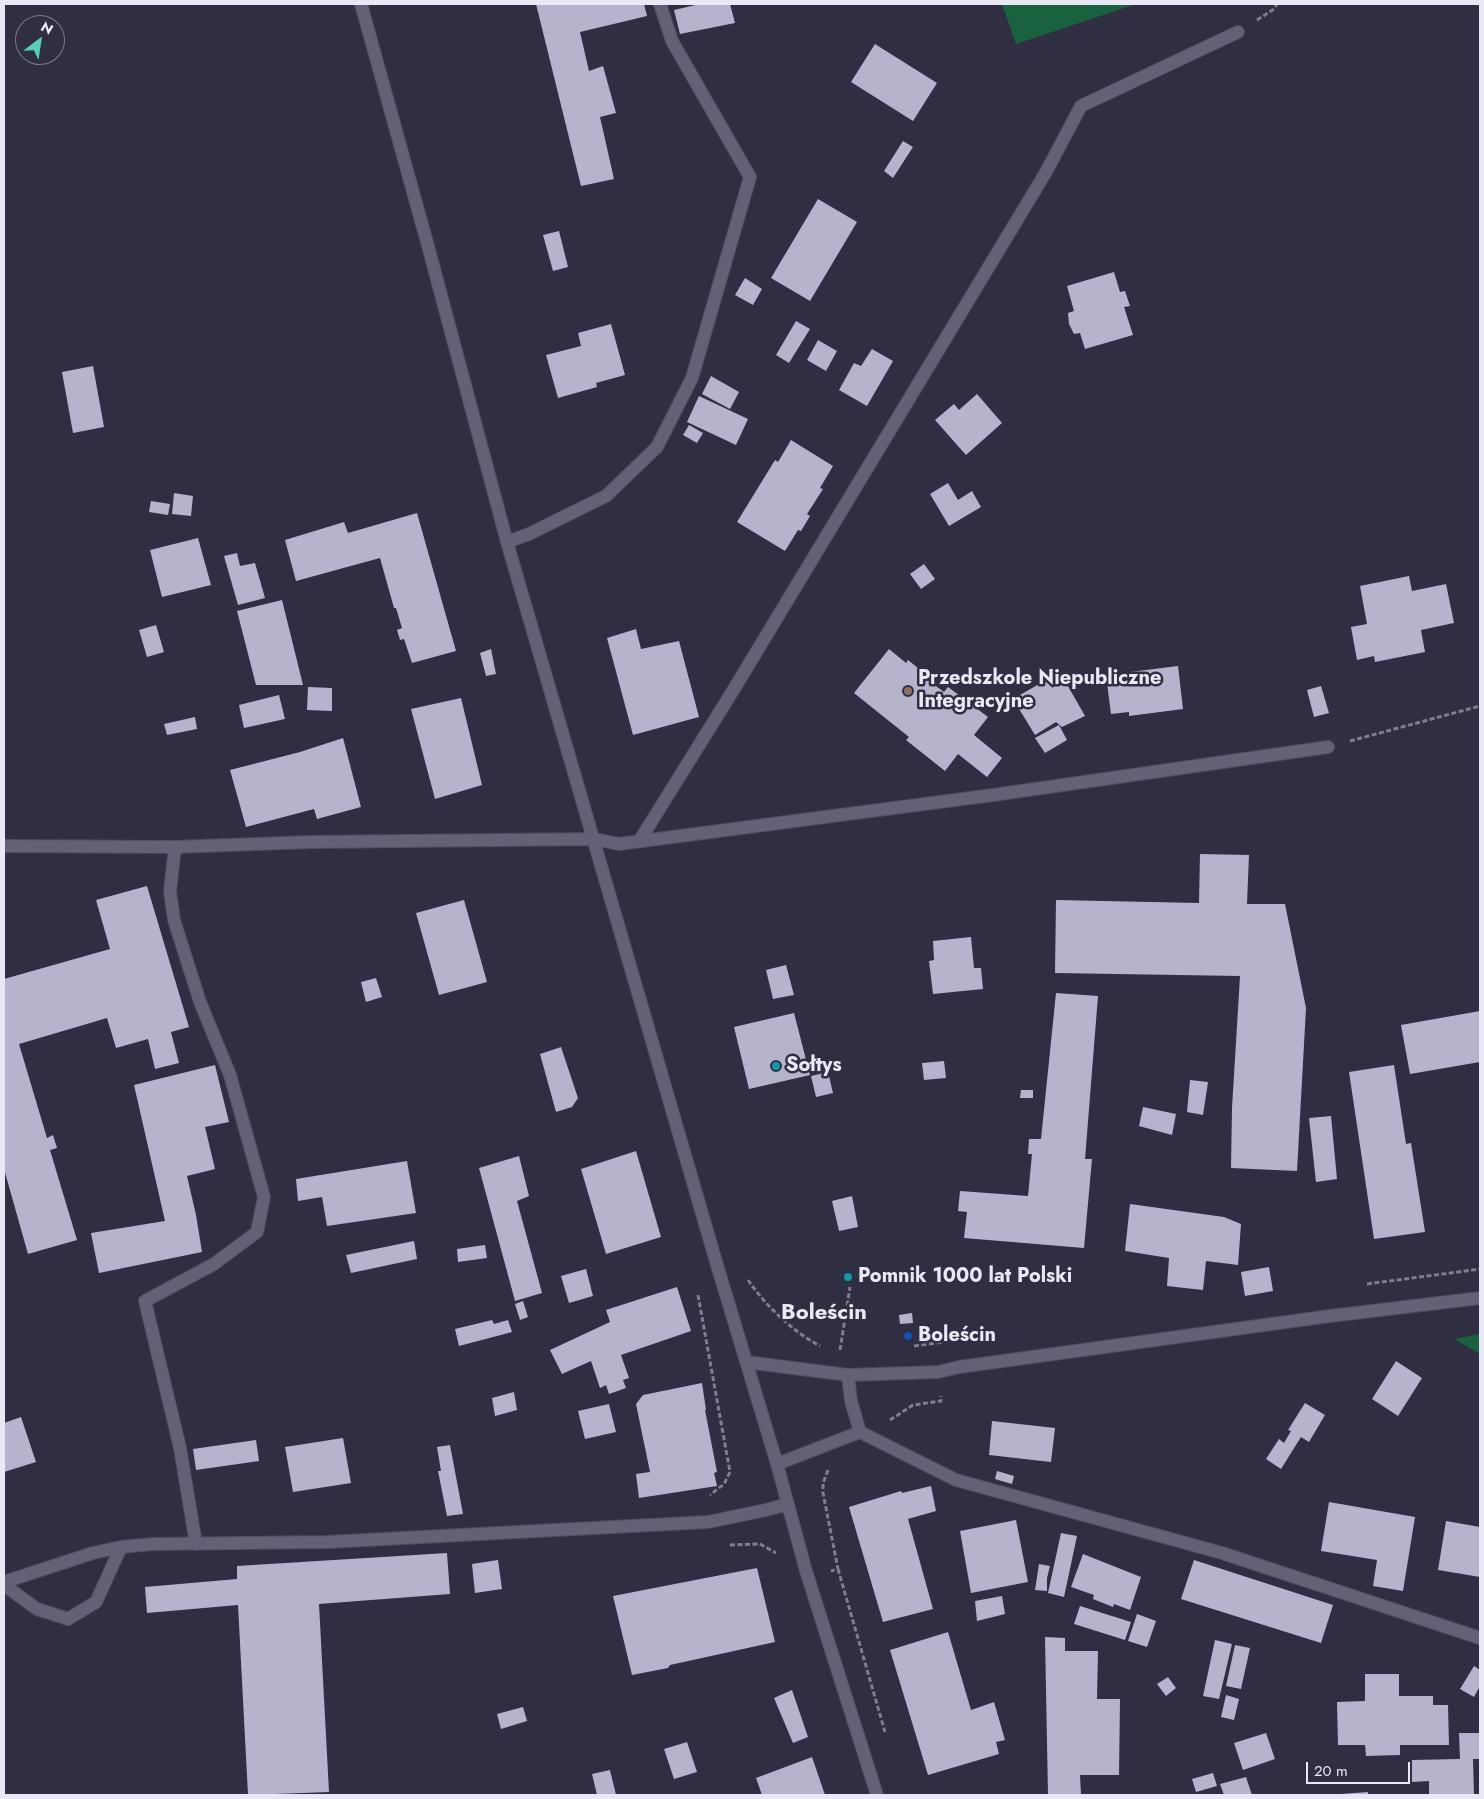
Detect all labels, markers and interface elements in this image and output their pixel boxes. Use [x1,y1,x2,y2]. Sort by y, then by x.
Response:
north arrow [15,15,65,65]
text: N [37,17,57,39]
place label: Przedszkole Niepubliczne Integracyjne [918,667,1162,714]
marker: Przedszkole Niepubliczne Integracyjne [902,685,914,697]
place label: Sołtys [786,1054,842,1078]
marker: Sołtys [770,1060,782,1072]
place label: Pomnik 1000 lat Polski [858,1265,1072,1289]
marker: Pomnik 1000 lat Polski [842,1271,854,1283]
district label: Boleścin [781,1301,867,1327]
place label: Boleścin [918,1324,996,1348]
marker: Boleścin [902,1330,914,1342]
scale bar [1309,1752,1413,1784]
text: 20 m [1314,1760,1348,1782]

